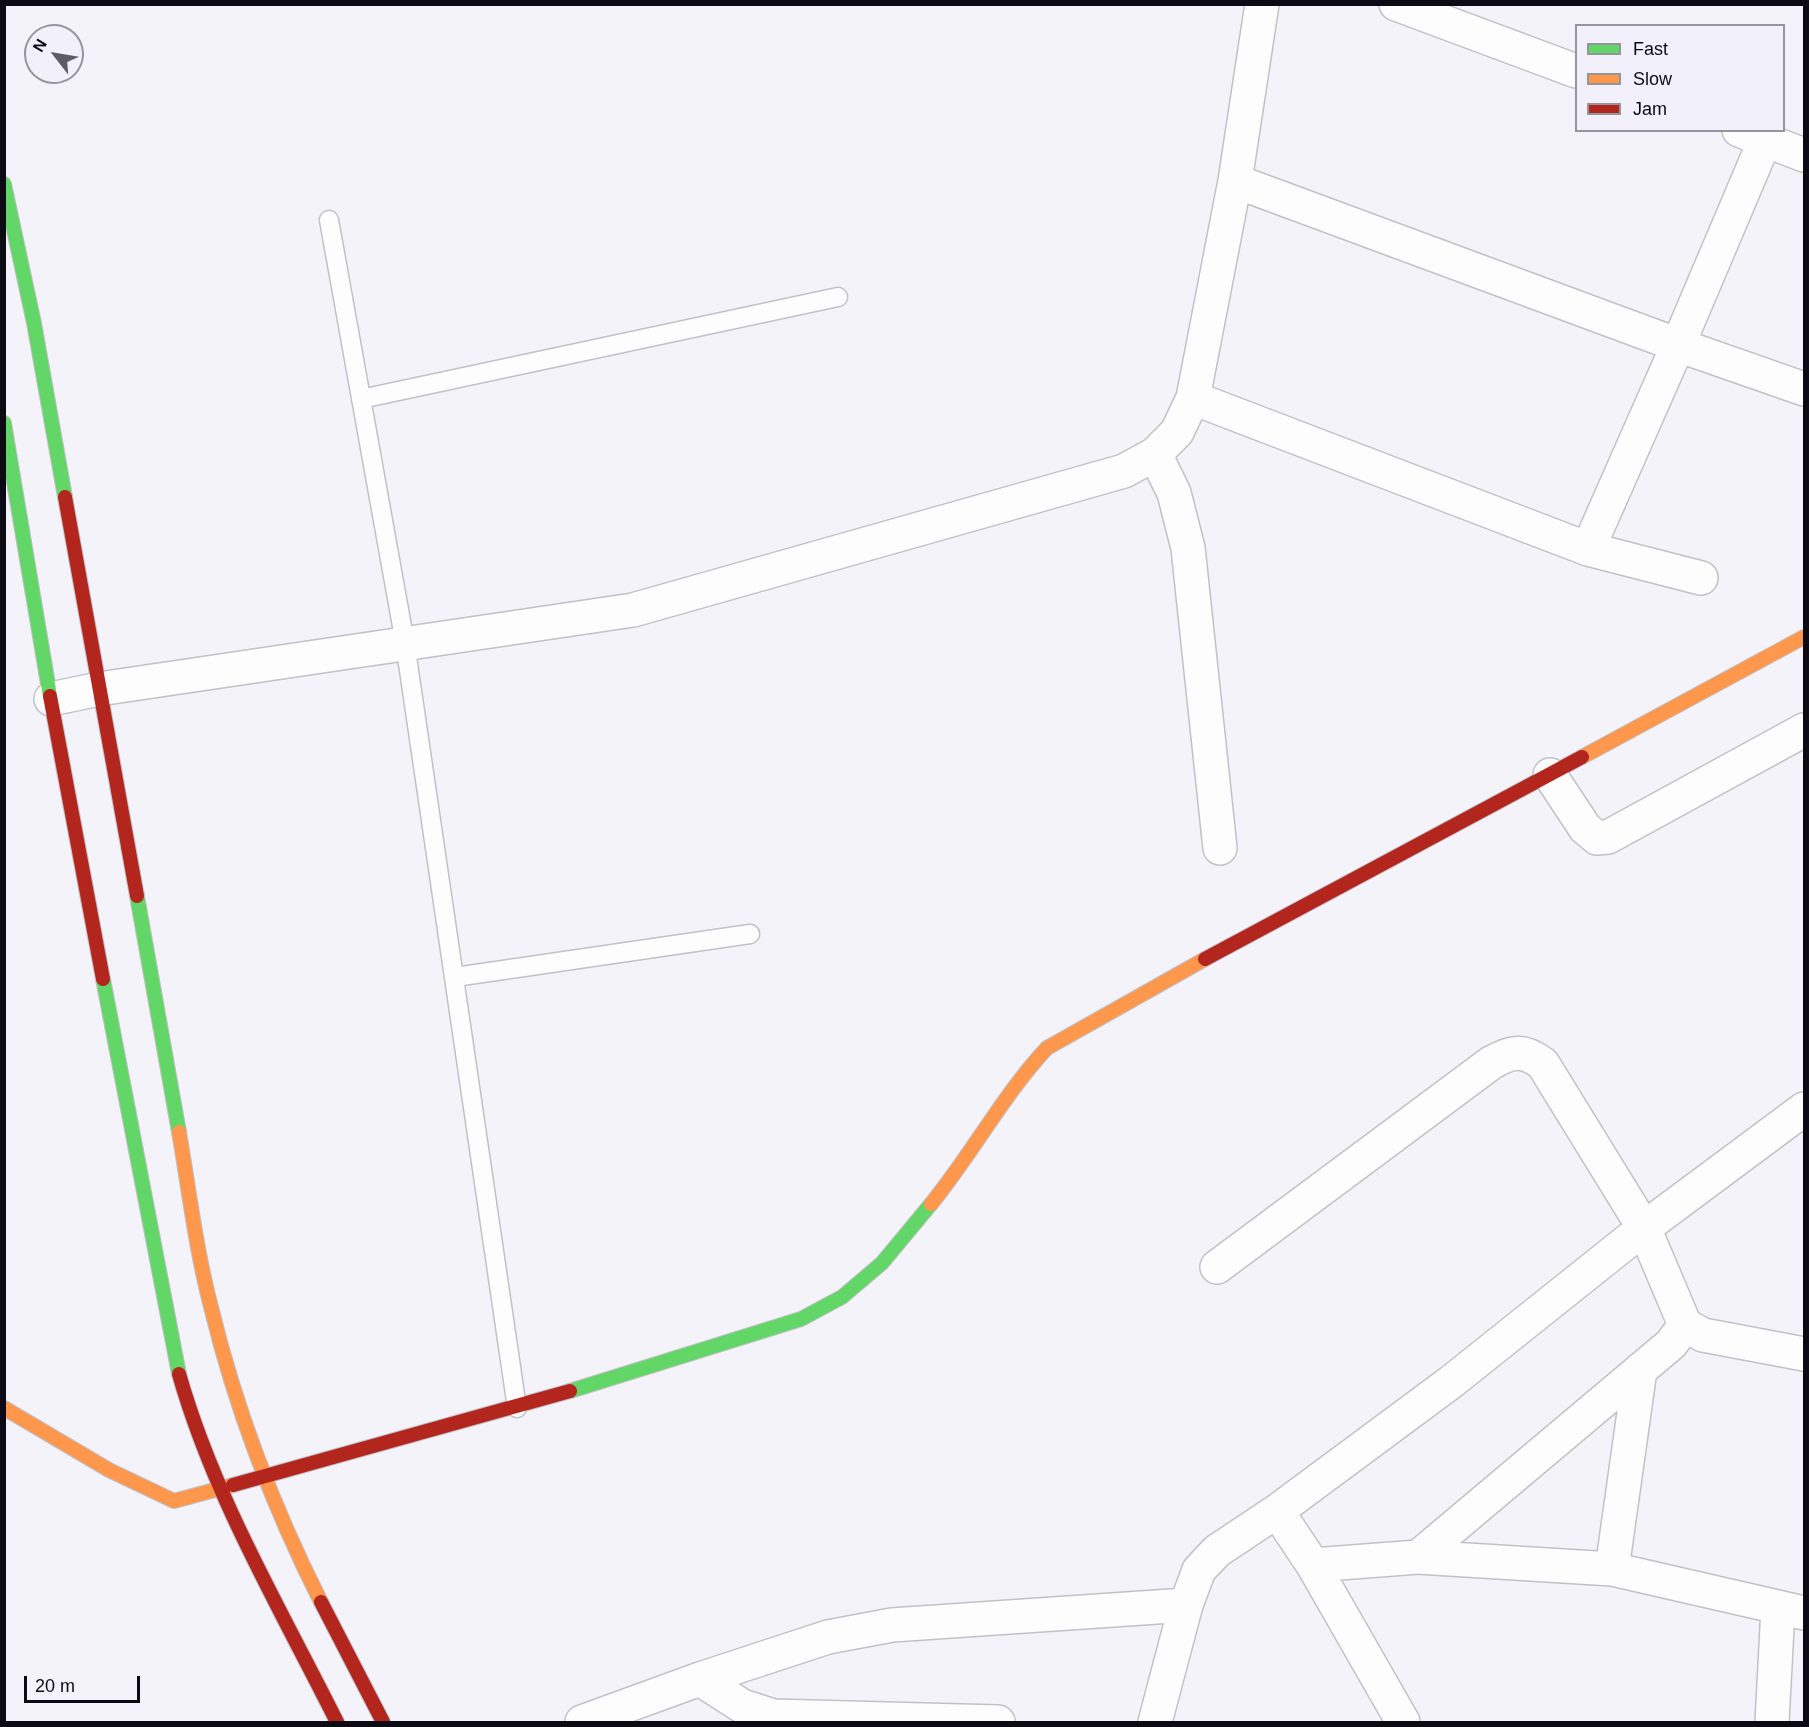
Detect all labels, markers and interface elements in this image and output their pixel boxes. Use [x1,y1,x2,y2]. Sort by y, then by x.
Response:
north arrow [24,24,84,84]
legend [1575,24,1785,132]
text: N [30,36,50,55]
text: Fast [1633,39,1668,59]
text: Slow [1633,69,1672,89]
text: Jam [1633,99,1667,119]
scale bar [27,1664,142,1702]
text: 20 m [35,1676,75,1696]

